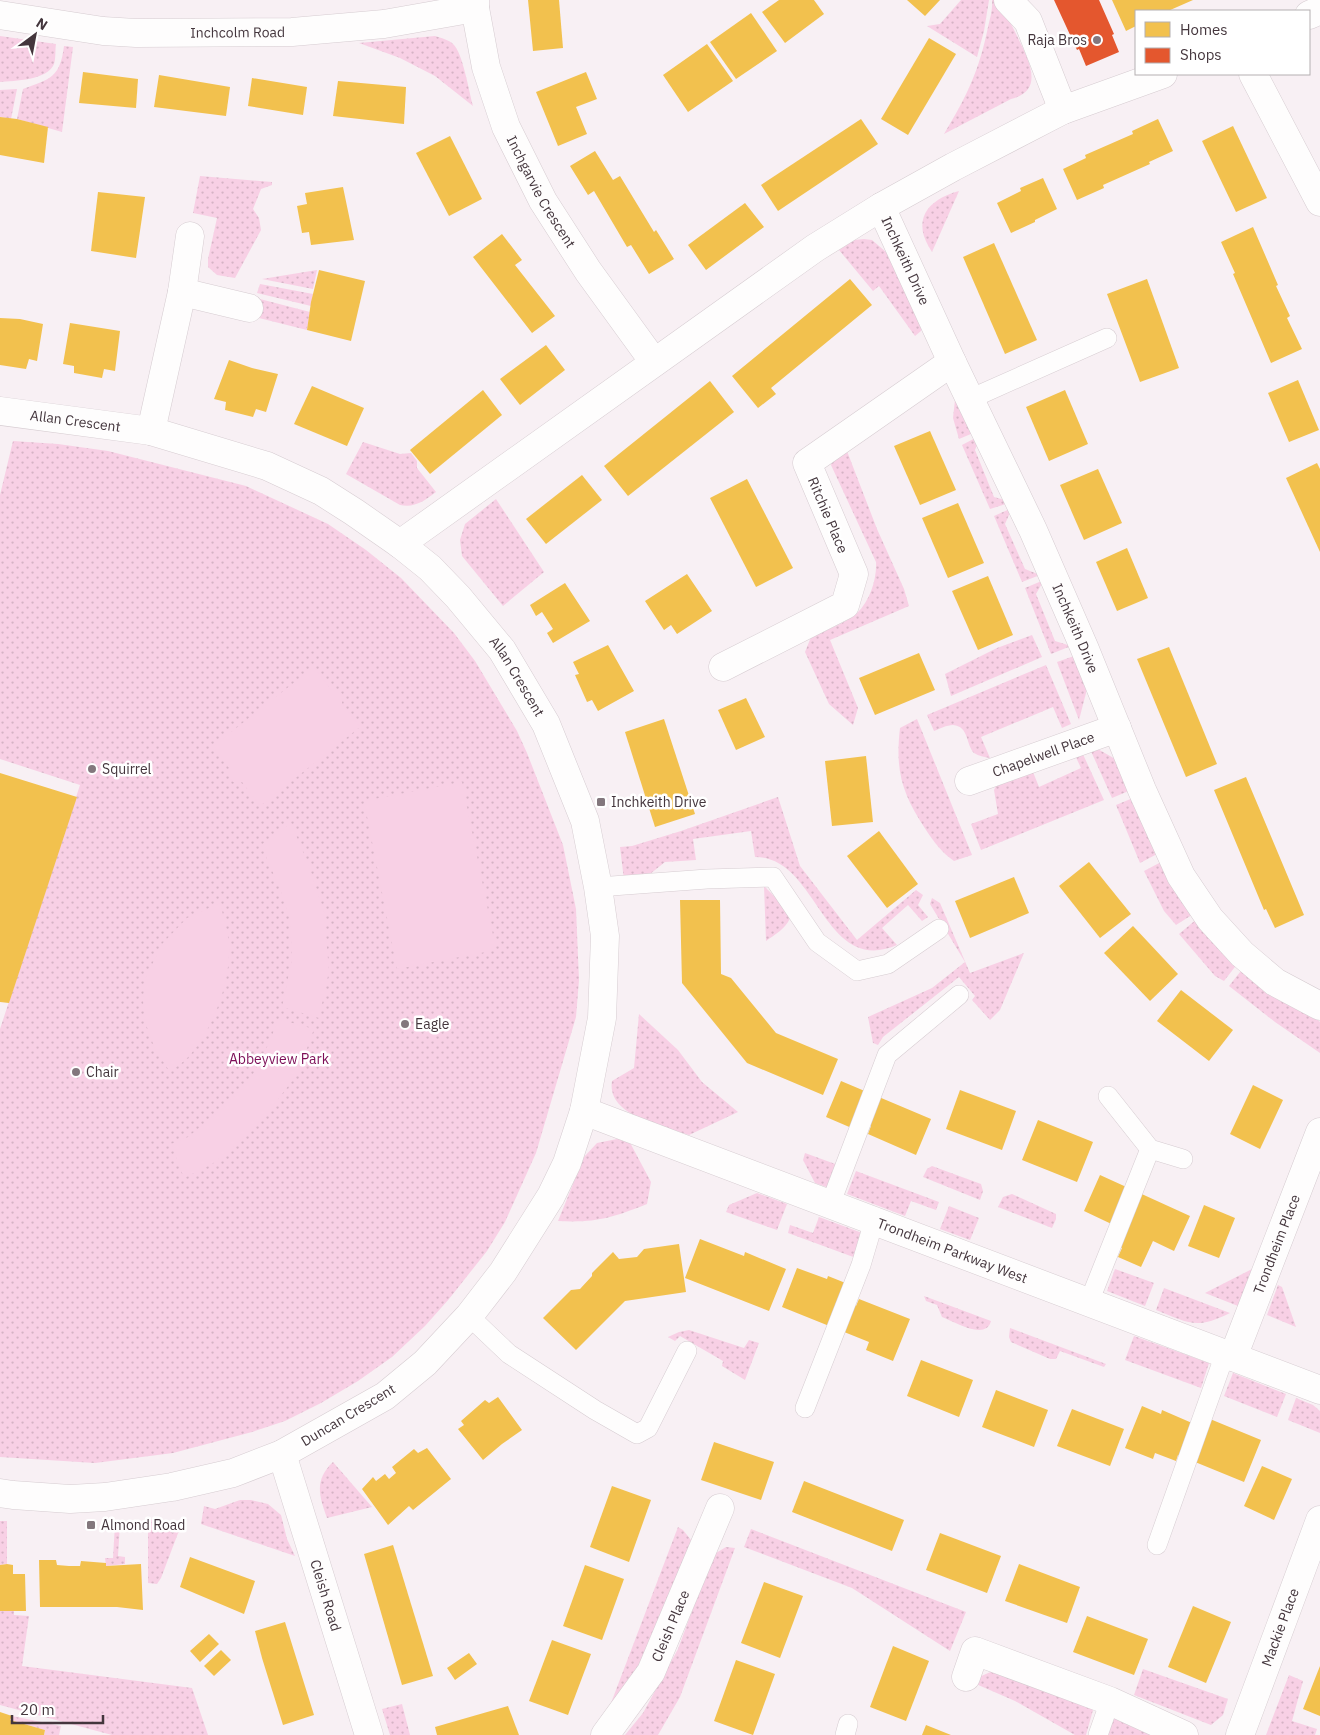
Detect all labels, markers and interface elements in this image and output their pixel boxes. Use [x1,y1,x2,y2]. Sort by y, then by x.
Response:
north arrow [10,10,60,60]
legend [1135,10,1310,75]
text: N [33,14,51,34]
text: Homes [1180,20,1228,39]
street label: Inchcolm Road [190,23,285,42]
place label: Raja Bros [1028,31,1087,49]
marker: Raja Bros [1091,34,1103,46]
text: Shops [1180,45,1222,64]
street label: Inchgarvie Crescent [503,133,580,251]
street label: Inchkeith Drive [877,213,934,308]
street label: Allan Crescent [29,406,122,436]
street label: Ritchie Place [804,474,852,556]
street label: Inchkeith Drive [1048,581,1103,676]
street label: Allan Crescent [485,632,549,720]
street label: Chapelwell Place [990,728,1097,781]
place label: Squirrel [102,760,152,778]
marker: Squirrel [86,763,98,775]
place label: Inchkeith Drive [611,793,707,811]
marker: Inchkeith Drive [595,796,607,808]
place label: Eagle [415,1015,450,1033]
marker: Eagle [399,1018,411,1030]
park label: Abbeyview Park [229,1050,330,1068]
place label: Chair [86,1063,119,1081]
marker: Chair [70,1066,82,1078]
street label: Trondheim Place [1249,1191,1304,1297]
street label: Trondheim Parkway West [875,1214,1030,1287]
street label: Duncan Crescent [298,1380,398,1450]
place label: Almond Road [101,1516,185,1534]
marker: Almond Road [85,1519,97,1531]
street label: Cleish Road [306,1557,345,1633]
street label: Mackie Place [1257,1585,1303,1669]
street label: Cleish Place [647,1587,694,1665]
scale bar [12,1692,104,1724]
text: 20 m [20,1700,55,1719]

